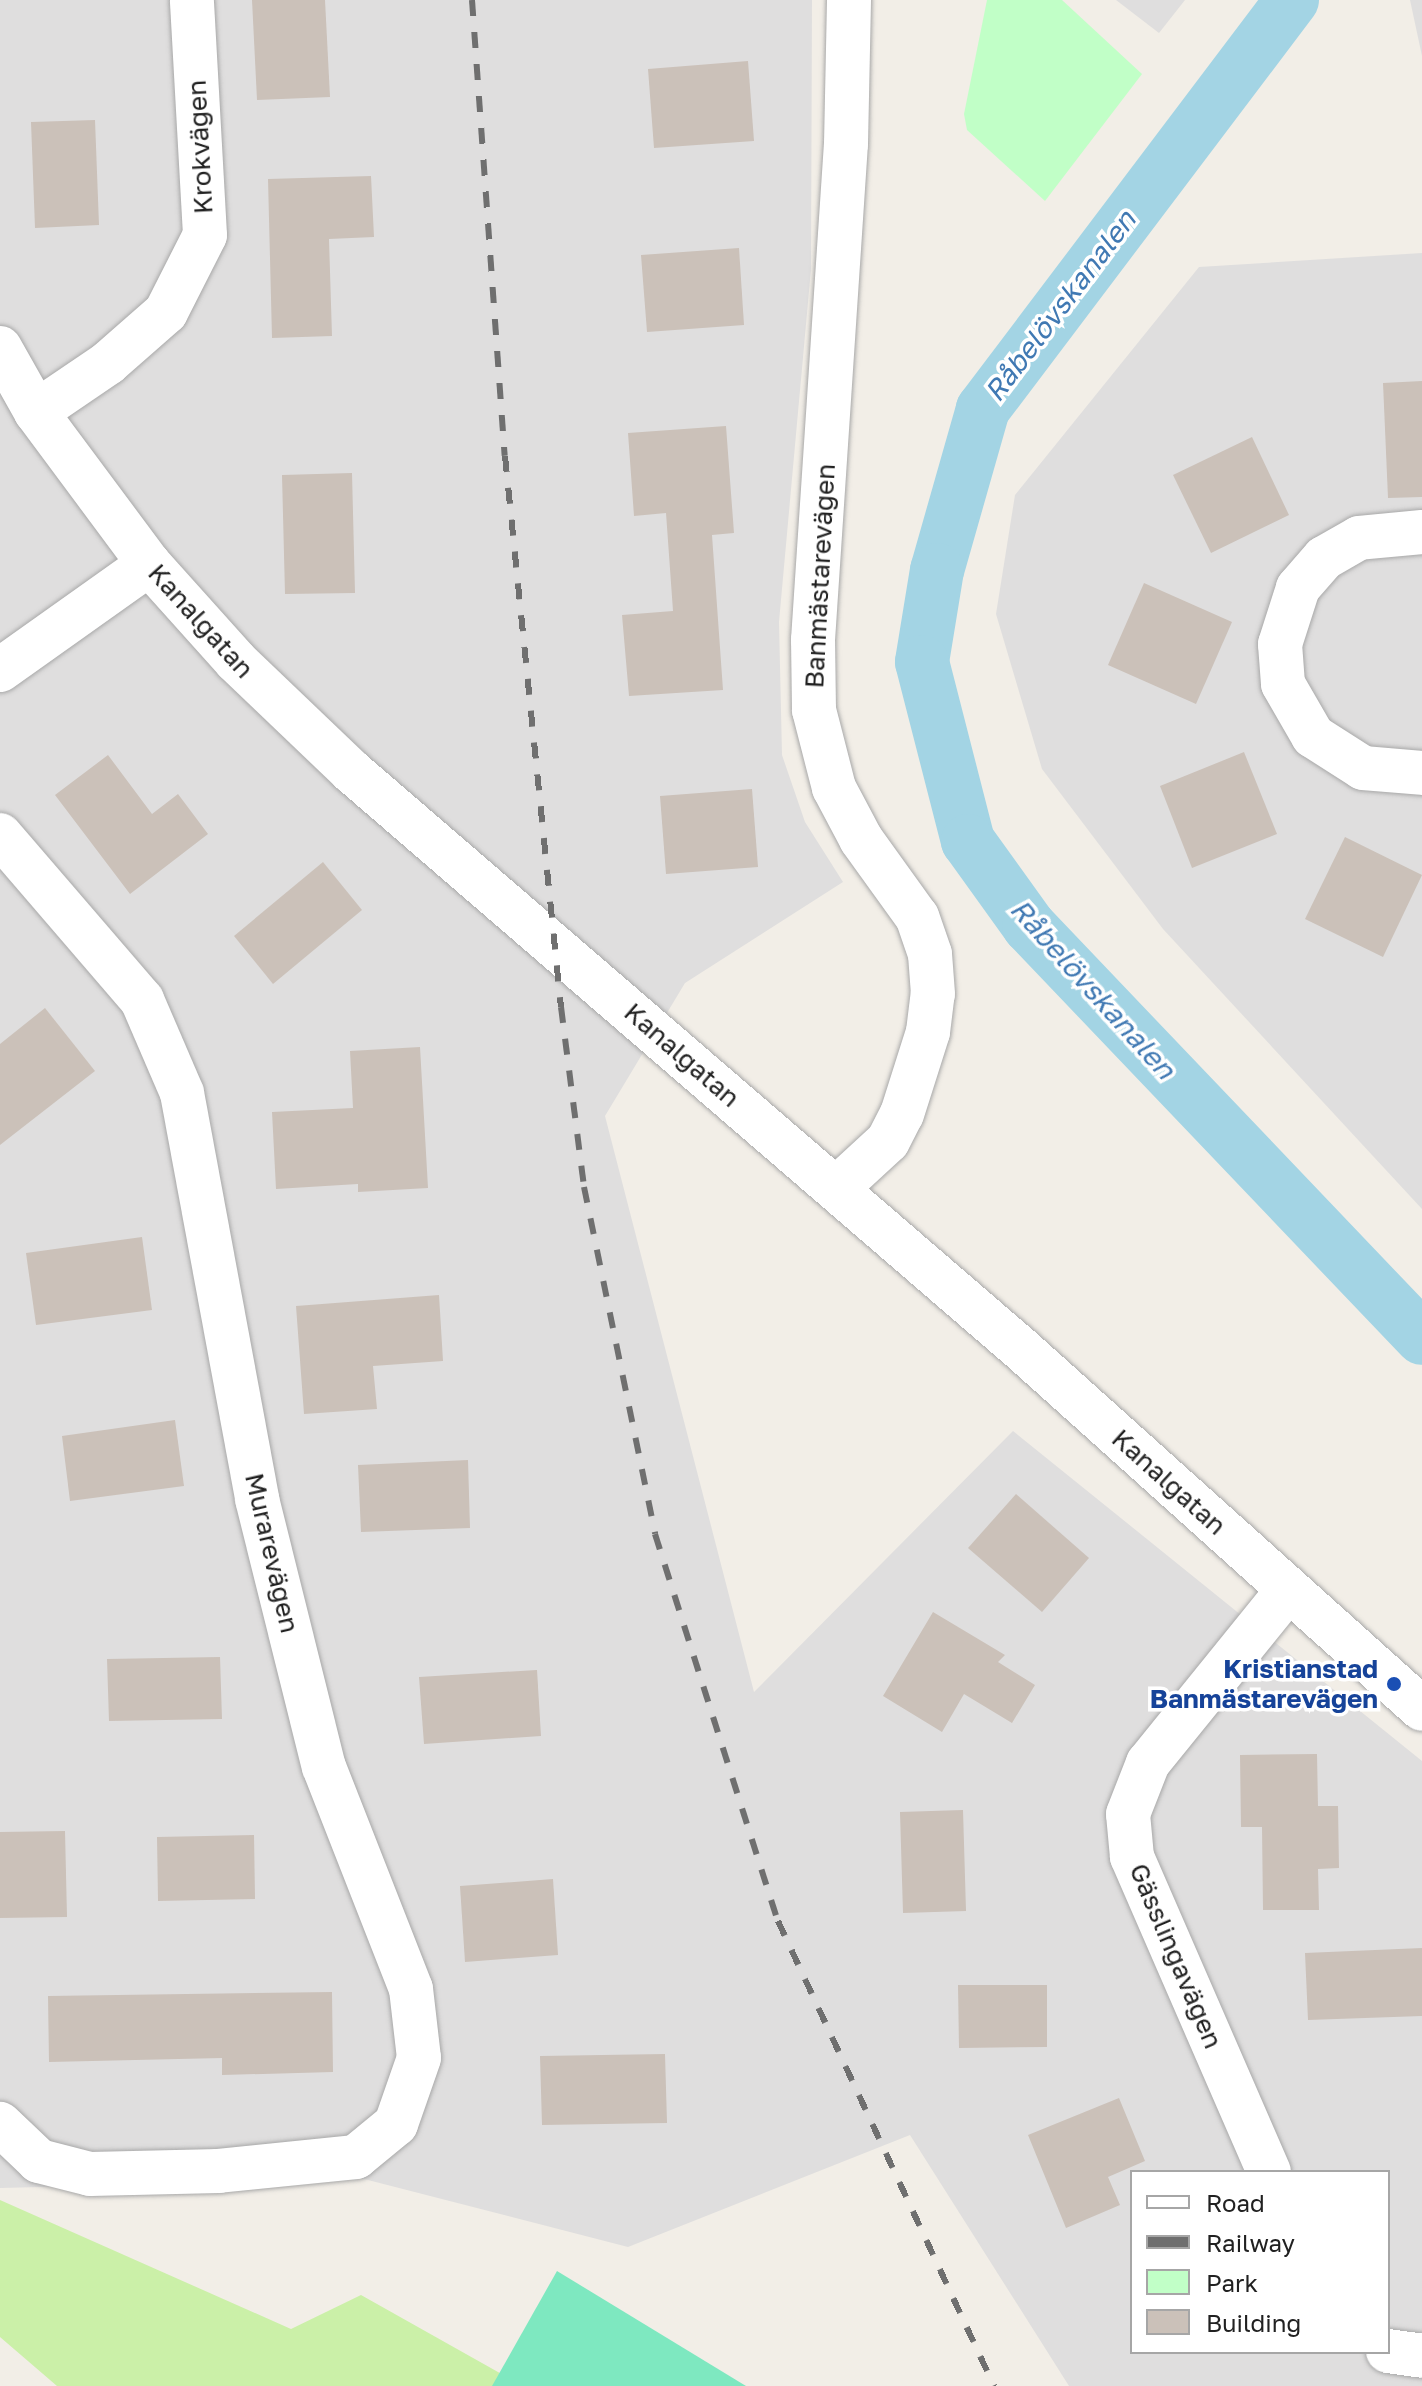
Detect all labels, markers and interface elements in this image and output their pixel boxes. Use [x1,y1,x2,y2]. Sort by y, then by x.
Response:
street label: Krokvägen [181,79,219,215]
water label: Råbelövskanalen [977,204,1143,408]
street label: Banmästarevägen [799,463,841,689]
street label: Kanalgatan [142,558,260,684]
water label: Råbelövskanalen [1004,892,1182,1086]
street label: Kanalgatan [618,996,746,1114]
street label: Kanalgatan [1106,1423,1232,1541]
street label: Murarevägen [238,1470,306,1636]
place label: Kristianstad Banmästarevägen [1150,1653,1378,1714]
marker: Kristianstad Banmästarevägen [1385,1675,1403,1693]
street label: Gässlingavägen [1123,1859,1229,2053]
legend [1130,2170,1390,2354]
text: Road [1206,2188,1265,2217]
text: Railway [1206,2228,1295,2257]
text: Park [1206,2268,1258,2297]
text: Building [1206,2308,1301,2337]

